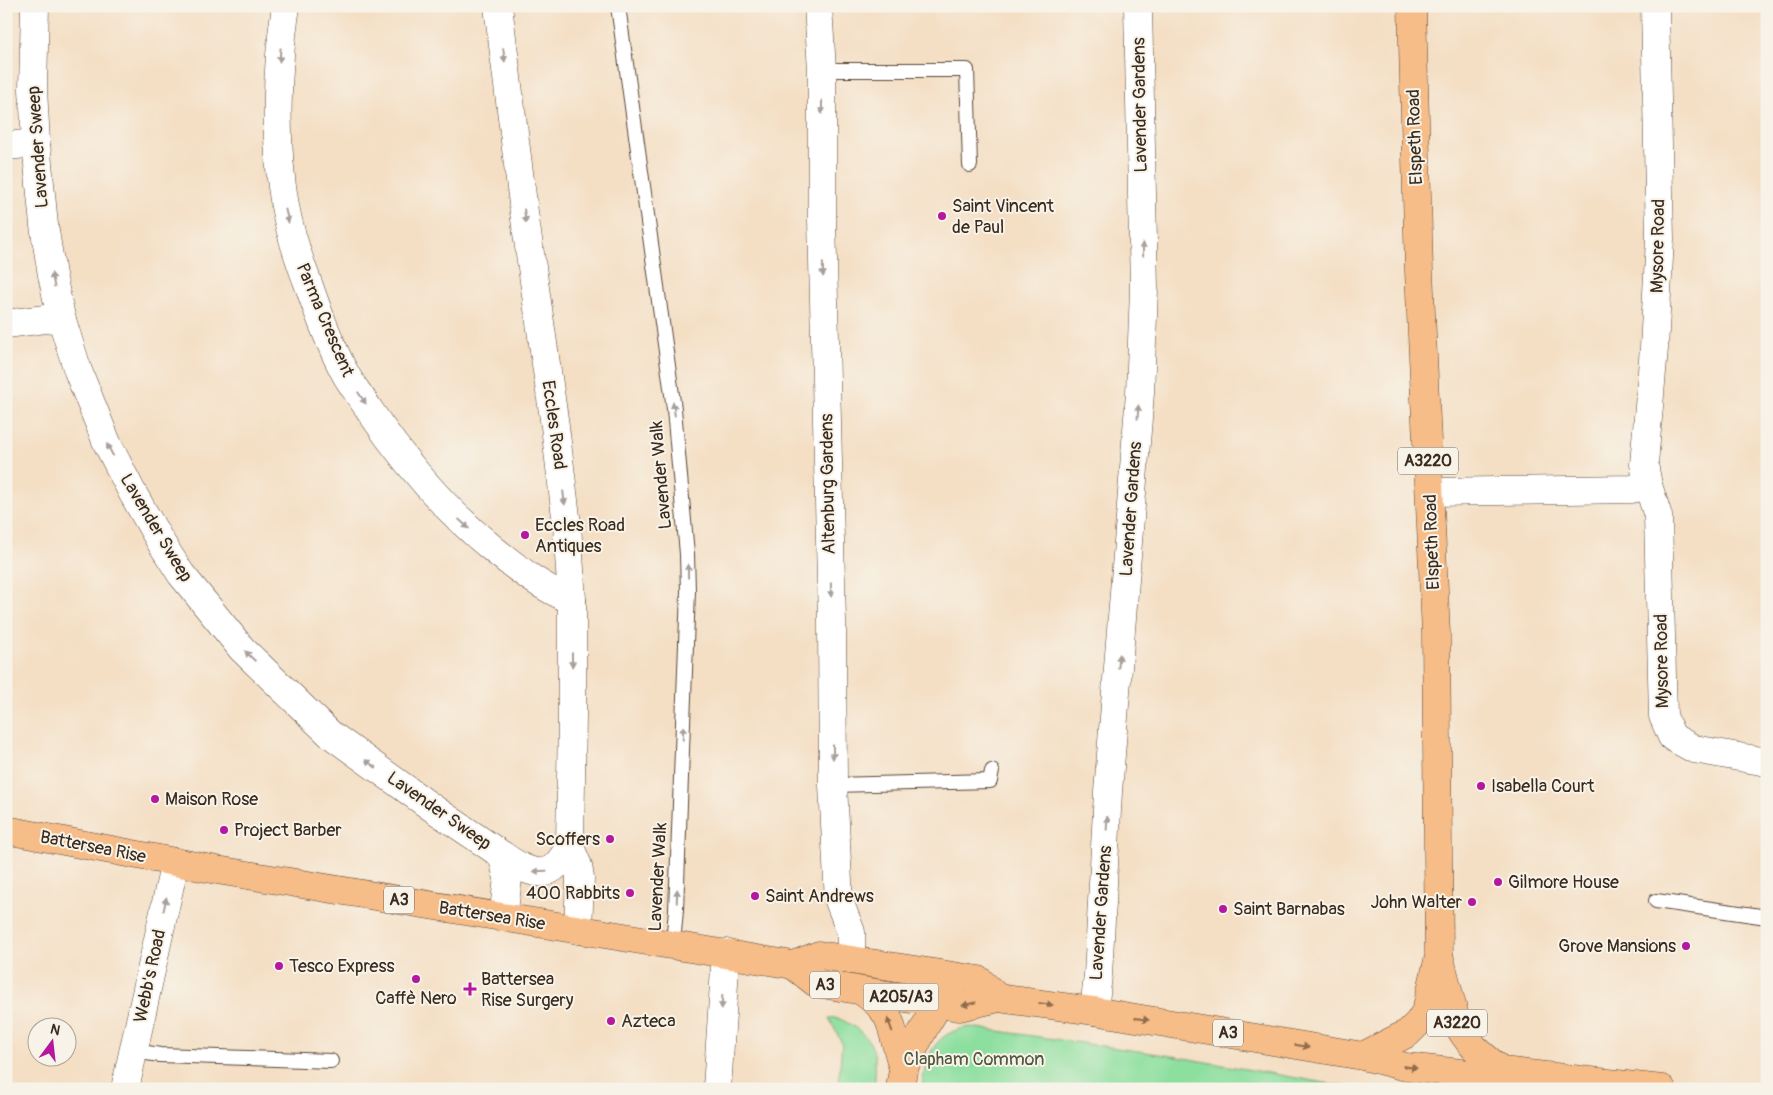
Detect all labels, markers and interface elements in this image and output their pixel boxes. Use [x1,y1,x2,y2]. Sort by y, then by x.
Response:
street label: Lavender Gardens [1127,37,1153,173]
one-way arrow [276,47,284,63]
one-way arrow [500,47,508,63]
street label: Lavender Sweep [22,85,54,209]
street label: Elspeth Road [1402,89,1428,185]
one-way arrow [818,100,826,116]
place label: Saint Vincent de Paul [952,195,1055,239]
street label: Mysore Road [1646,199,1670,293]
one-way arrow [521,208,529,224]
one-way arrow [284,209,292,224]
marker: Saint Vincent de Paul [936,210,948,222]
one-way arrow [1139,241,1147,257]
street label: Parma Crescent [291,260,360,381]
one-way arrow [819,262,827,278]
one-way arrow [49,272,57,287]
street label: Eccles Road [536,379,572,471]
one-way arrow [357,391,367,405]
one-way arrow [670,401,678,417]
one-way arrow [1135,403,1143,419]
street label: Altenburg Gardens [815,413,841,555]
street label: Lavender Walk [645,419,677,530]
street label: Lavender Gardens [1115,441,1147,577]
one-way arrow [106,443,114,457]
road number: A3220 [1398,448,1458,474]
street label: Lavender Sweep [115,470,197,586]
one-way arrow [560,490,568,506]
street label: Elspeth Road [1419,494,1445,590]
place label: Eccles Road Antiques [535,514,625,558]
one-way arrow [457,518,469,530]
marker: Eccles Road Antiques [519,529,531,541]
one-way arrow [684,563,692,579]
one-way arrow [827,582,835,598]
street label: Mysore Road [1650,614,1674,708]
one-way arrow [244,650,256,662]
one-way arrow [568,652,576,668]
one-way arrow [1115,653,1123,669]
one-way arrow [679,725,687,741]
one-way arrow [829,745,837,761]
one-way arrow [364,759,378,769]
street label: Lavender Sweep [382,766,496,856]
place label: Isabella Court [1491,775,1595,798]
marker: Isabella Court [1475,780,1487,792]
place label: Maison Rose [165,788,258,811]
marker: Maison Rose [149,793,161,805]
one-way arrow [1103,815,1111,831]
place label: Project Barber [234,819,342,842]
street label: Lavender Walk [644,821,672,932]
marker: Project Barber [218,824,230,836]
street label: Battersea Rise [38,825,148,869]
place label: Scoffers [536,828,600,851]
marker: Scoffers [604,833,616,845]
street label: Lavender Gardens [1085,845,1117,981]
one-way arrow [531,867,547,875]
place label: Gilmore House [1508,871,1619,894]
marker: Gilmore House [1492,876,1504,888]
place label: 400 Rabbits [526,882,620,905]
place label: Saint Andrews [765,885,874,908]
road number: A3 [384,886,414,914]
marker: 400 Rabbits [624,887,636,899]
one-way arrow [673,887,681,903]
marker: Saint Andrews [749,890,761,902]
place label: John Walter [1371,891,1463,914]
street label: Battersea Rise [437,896,547,936]
marker: John Walter [1466,896,1478,908]
one-way arrow [161,897,169,912]
place label: Saint Barnabas [1233,898,1345,921]
marker: Saint Barnabas [1217,903,1229,915]
street label: Webb's Road [129,927,171,1025]
place label: Grove Mansions [1558,935,1676,958]
marker: Grove Mansions [1680,940,1692,952]
place label: Tesco Express [289,955,395,978]
marker: Tesco Express [273,960,285,972]
place label: Battersea Rise Surgery [481,968,574,1012]
road number: A3 [810,972,840,998]
marker: Caffè Nero [410,973,422,985]
marker: Battersea Rise Surgery [463,982,477,996]
road number: A205/A3 [864,984,938,1010]
place label: Caffè Nero [375,987,457,1010]
one-way arrow [717,994,725,1010]
one-way arrow [961,1000,976,1008]
one-way arrow [1038,1001,1054,1009]
place label: Azteca [621,1010,676,1033]
road number: A3220 [1427,1010,1487,1036]
marker: Azteca [605,1015,617,1027]
one-way arrow [1134,1015,1150,1023]
north arrow [28,1018,78,1068]
one-way arrow [886,1018,894,1033]
text: N [48,1020,62,1039]
road number: A3 [1213,1020,1243,1046]
one-way arrow [1294,1042,1310,1050]
park label: Clapham Common [904,1048,1044,1071]
one-way arrow [1403,1063,1419,1071]

